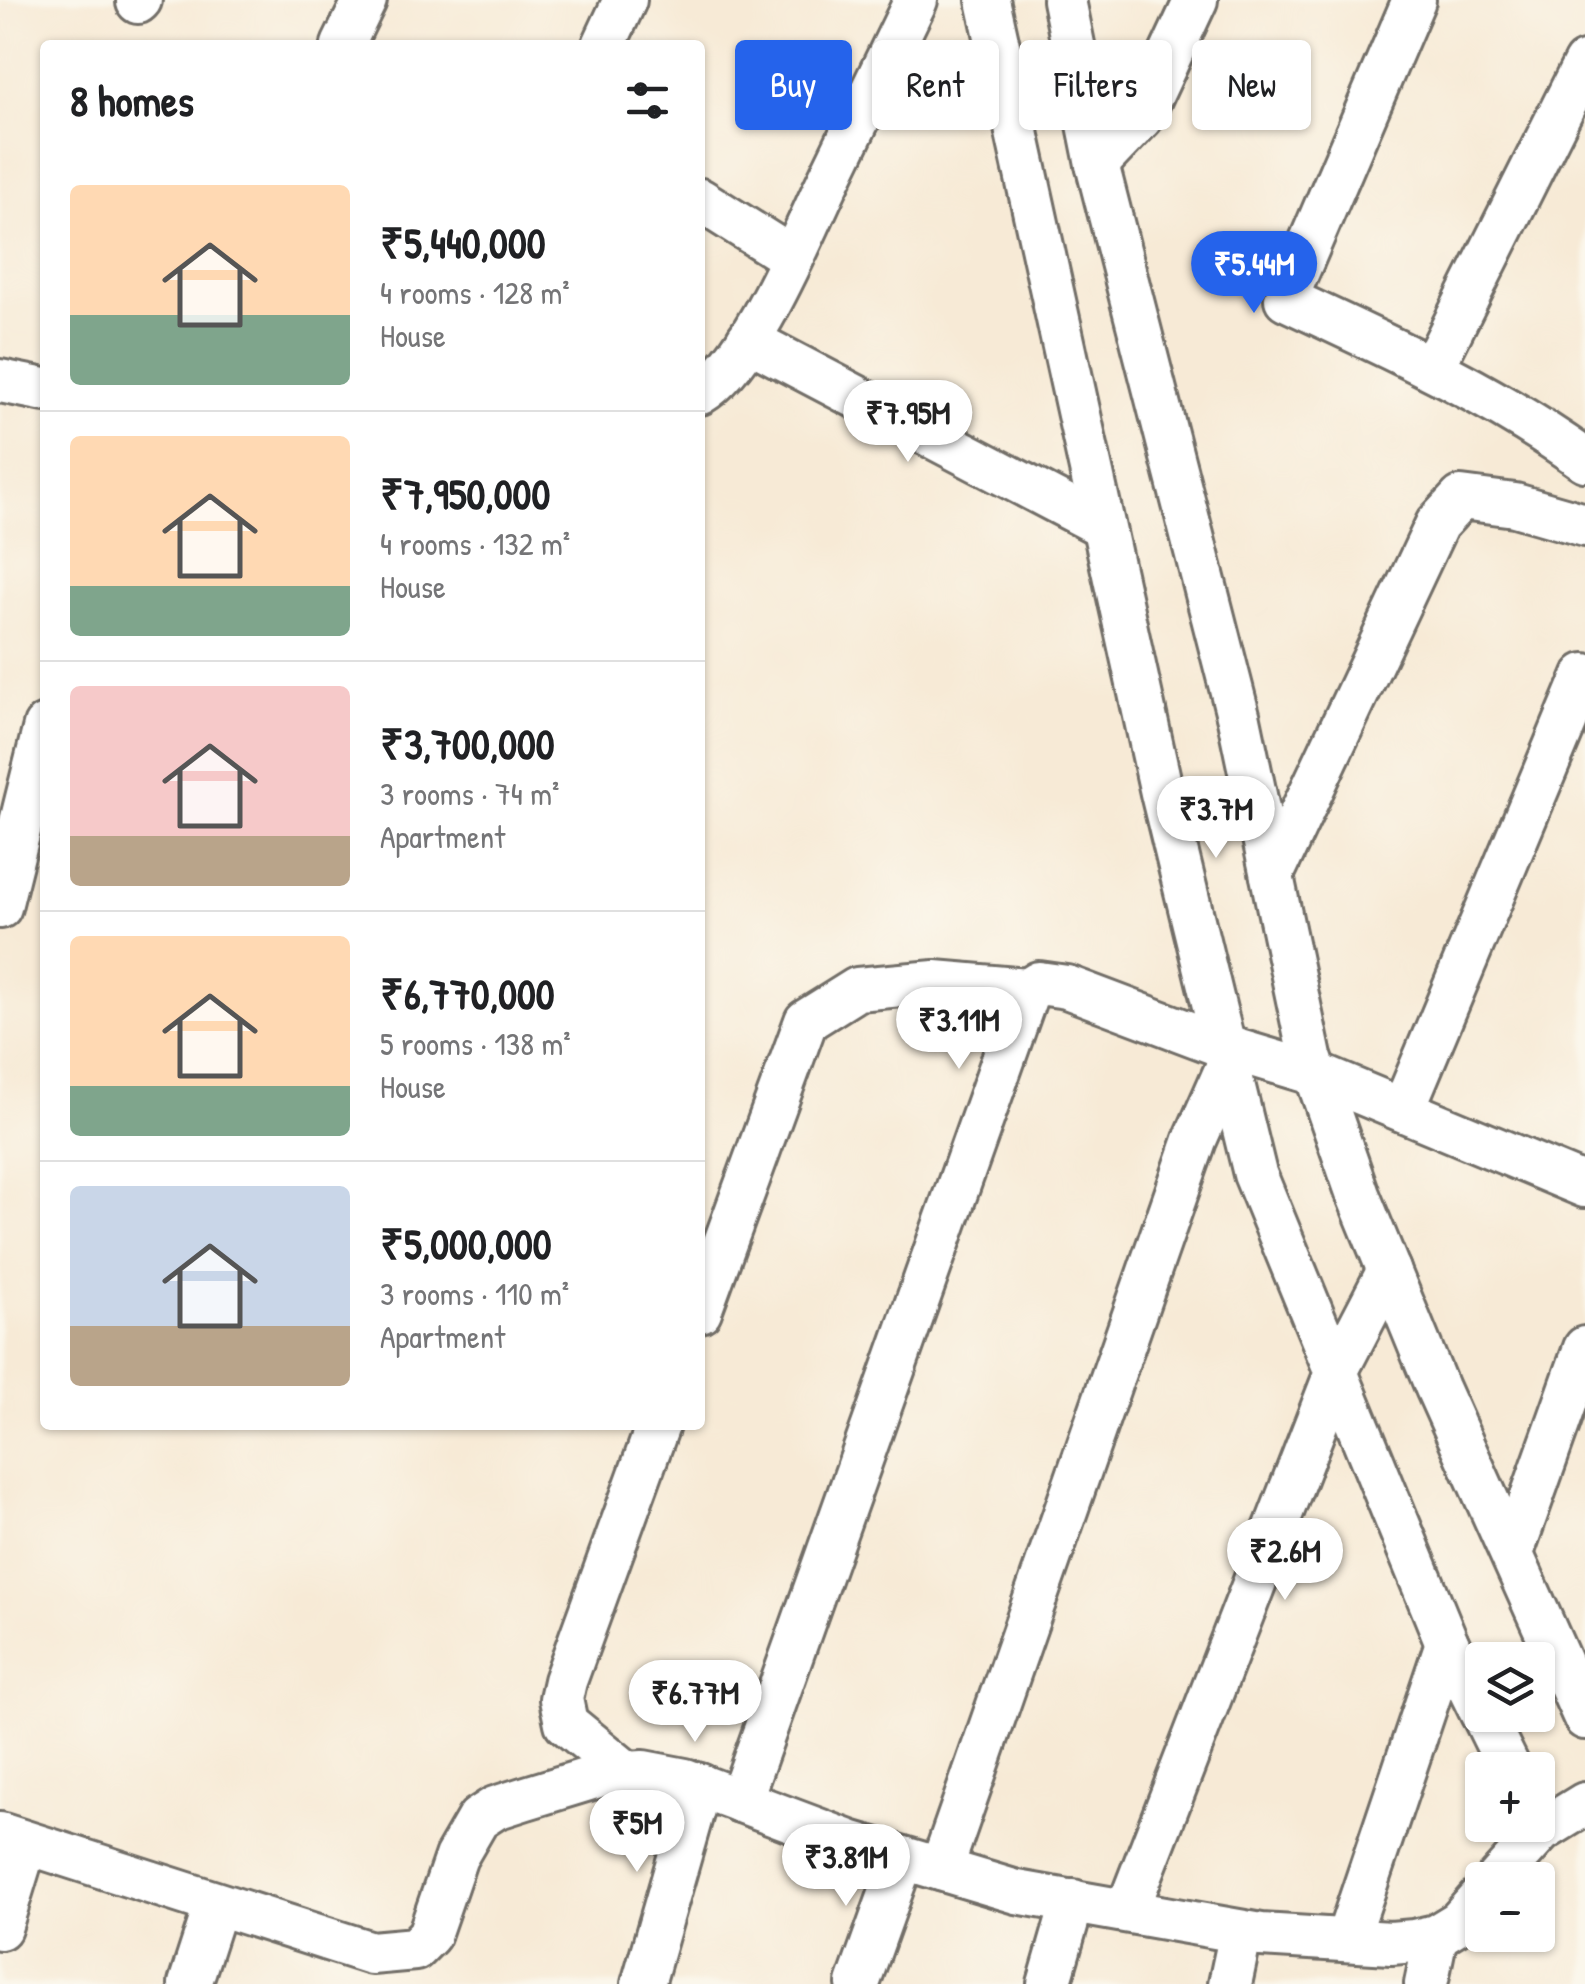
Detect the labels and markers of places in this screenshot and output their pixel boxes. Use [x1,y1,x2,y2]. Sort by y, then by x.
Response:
pin: ₹5.44M [1173,231,1335,316]
pin: ₹7.95M [827,380,989,465]
pin: ₹3.7M [1146,776,1286,861]
pin: ₹3.11M [878,987,1040,1072]
pin: ₹2.6M [1215,1518,1355,1603]
pin: ₹6.77M [614,1660,776,1745]
pin: ₹5M [589,1790,685,1875]
pin: ₹3.81M [765,1824,927,1909]

